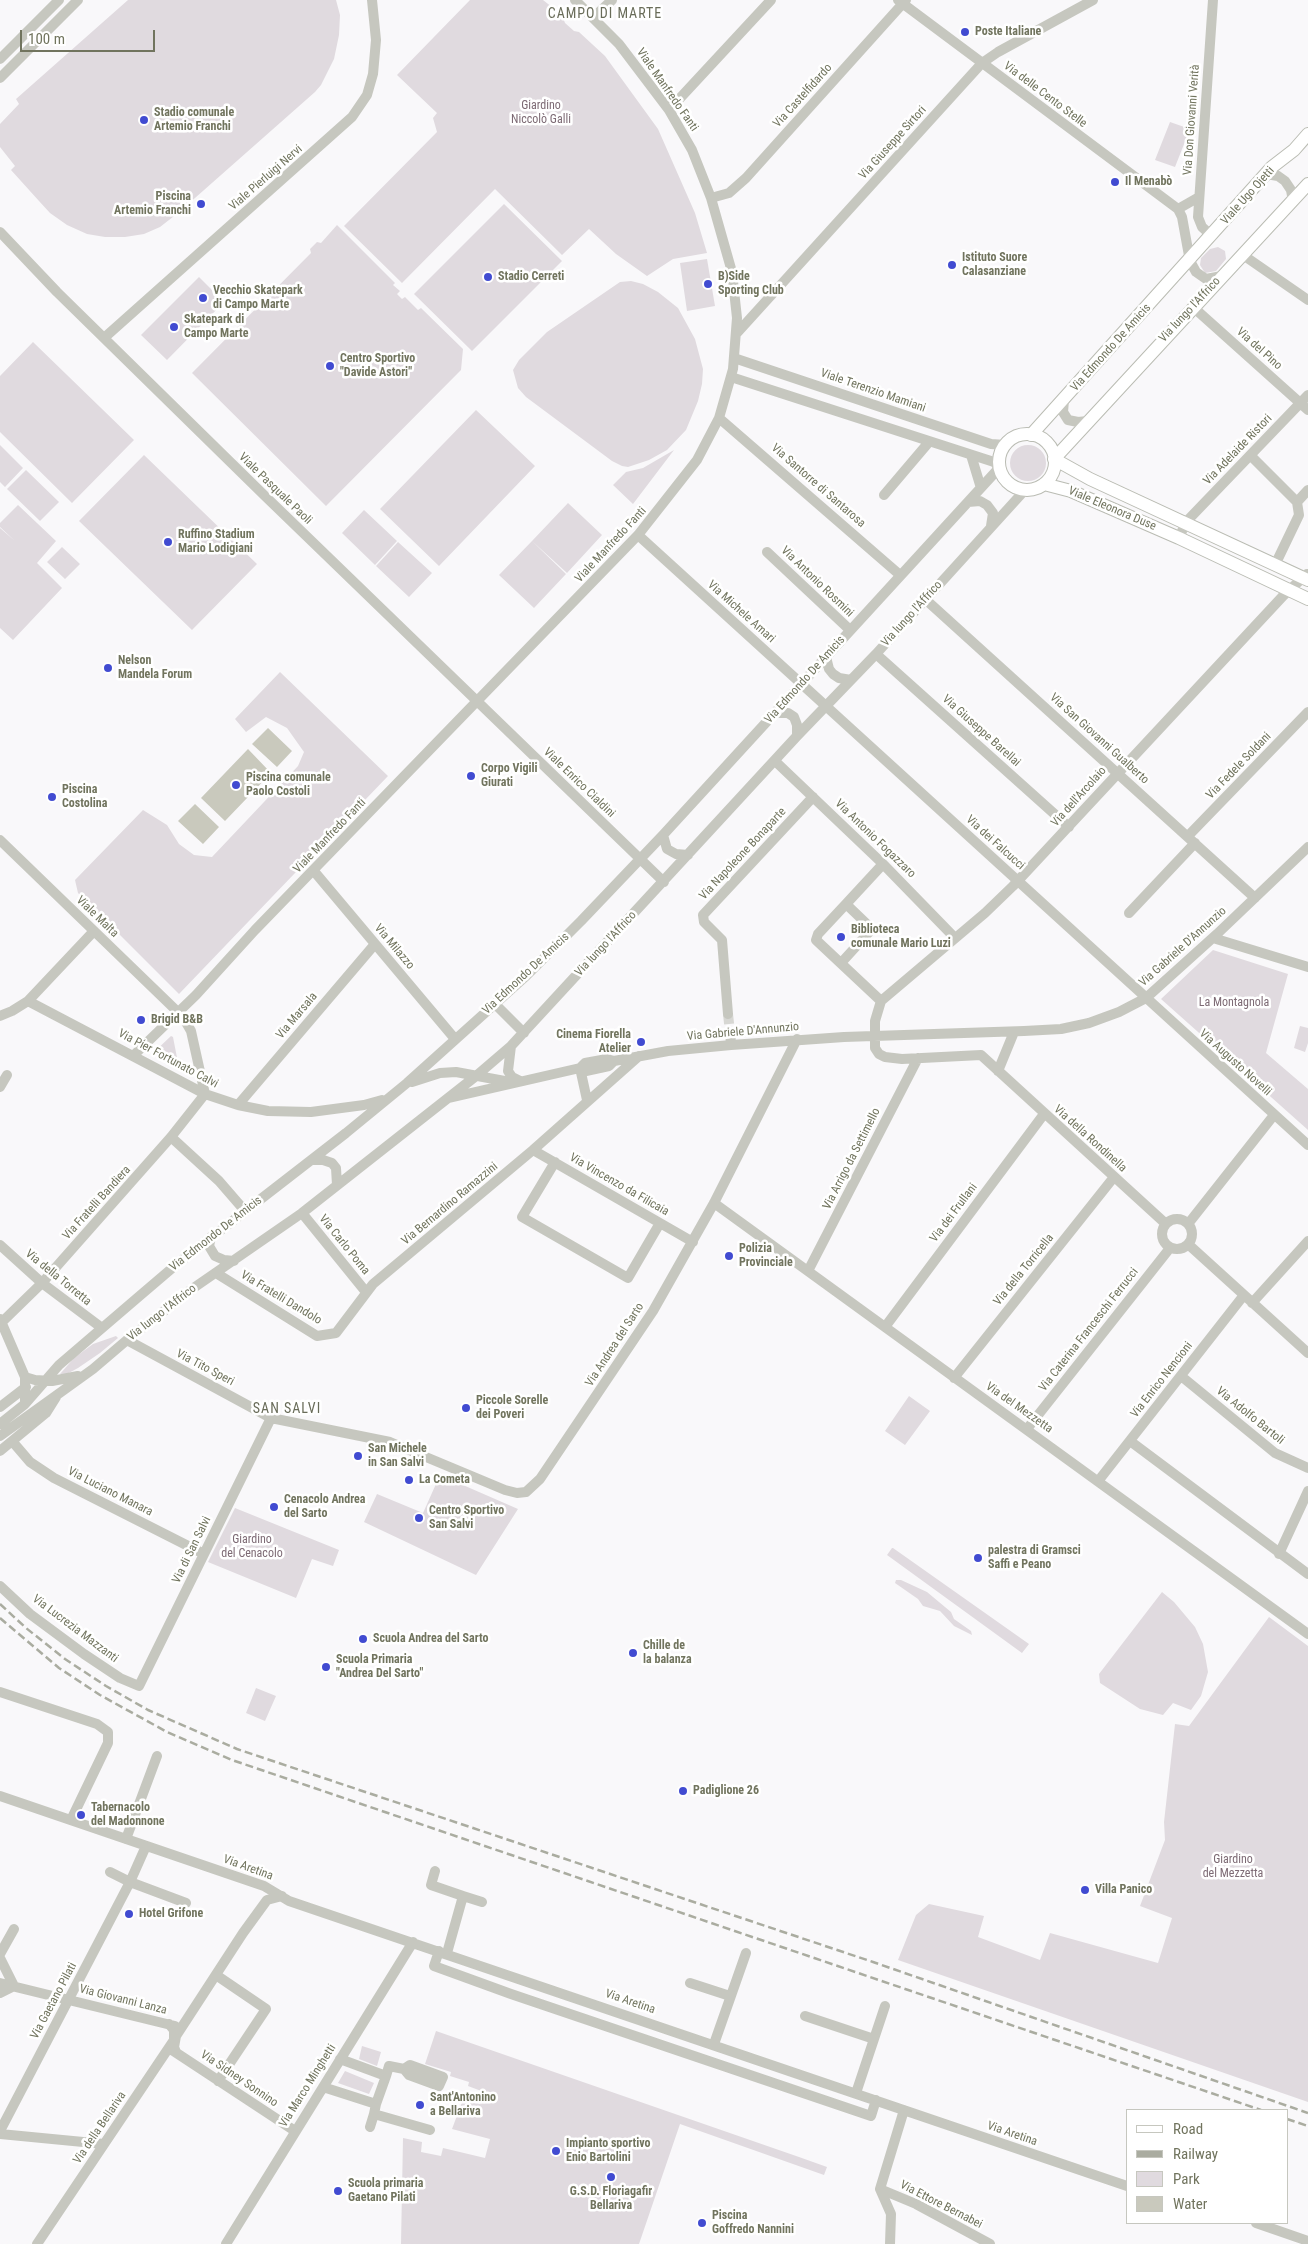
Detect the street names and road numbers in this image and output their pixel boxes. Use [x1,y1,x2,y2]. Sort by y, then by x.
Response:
street label: Viale Manfredo Fanti [633,46,701,134]
street label: Via delle Cento Stelle [1001,59,1089,131]
street label: Via Castelfidardo [771,61,835,131]
street label: Via Don Giovanni Verità [1181,64,1203,176]
street label: Via Giuseppe Sirtori [856,103,930,183]
street label: Viale Pierluigi Nervi [226,142,306,214]
street label: Viale Ugo Ojetti [1218,164,1278,228]
street label: Via lungo l'Affrico [1156,274,1224,346]
street label: Via Edmondo De Amicis [1068,301,1154,395]
street label: Via del Pino [1233,325,1285,373]
street label: Viale Terenzio Mamiani [818,366,928,416]
street label: Via Adelaide Ristori [1201,412,1275,488]
street label: Via Santorre di Santarosa [768,441,868,531]
street label: Viale Pasquale Paoli [235,450,315,528]
street label: Viale Eleonora Duse [1066,484,1158,534]
street label: Viale Manfredo Fanti [572,504,650,586]
street label: Via Antonio Rosmini [778,544,856,620]
street label: Via Michele Amari [704,578,778,646]
street label: Via lungo l'Affrico [879,578,945,650]
street label: Via Edmondo De Amicis [762,633,848,727]
street label: Via San Giovanni Gualberto [1046,691,1152,787]
street label: Via Giuseppe Barellai [939,692,1023,770]
street label: Via Fedele Soldani [1204,730,1274,802]
street label: Viale Enrico Cialdini [540,745,618,821]
street label: Via dell'Arcolaio [1048,764,1110,830]
street label: Viale Manfredo Fanti [291,796,369,876]
street label: Via Antonio Fogazzaro [832,797,918,881]
street label: Via Napoleone Bonaparte [697,805,789,903]
street label: Via dei Falcucci [963,813,1027,873]
street label: Viale Malta [73,893,121,941]
street label: Via Gabriele D'Annunzio [1136,904,1230,990]
street label: Via lungo l'Affrico [572,908,640,980]
street label: Via Milazzo [371,921,417,973]
street label: Via Edmondo De Amicis [480,930,572,1018]
street label: Via Marsala [273,990,321,1042]
street label: Via Gabriele D'Annunzio [686,1020,800,1044]
street label: Via Pier Fortunato Calvi [115,1027,221,1091]
street label: Via Augusto Novelli [1196,1027,1274,1099]
street label: Via della Rondinella [1051,1102,1129,1176]
street label: Via Arrigo da Settimello [820,1106,884,1212]
street label: Via Vincenzo da Filicaia [567,1151,671,1219]
street label: Via Bernardino Ramazzini [399,1160,501,1248]
street label: Via Fratelli Bandiera [60,1163,134,1243]
street label: Via dei Frullani [927,1181,981,1245]
street label: Via Edmondo De Amicis [167,1194,265,1274]
street label: Via Carlo Poma [315,1212,373,1278]
street label: Via della Torricella [991,1231,1057,1309]
street label: Via della Torretta [22,1247,94,1309]
street label: Via Caterina Franceschi Ferrucci [1036,1265,1142,1395]
street label: Via Fratelli Dandolo [238,1268,324,1328]
street label: Via lungo l'Affrico [125,1282,199,1344]
street label: Via Andrea del Sarto [583,1300,647,1390]
street label: Via Enrico Nencioni [1128,1339,1196,1421]
street label: Via Tito Speri [174,1347,236,1389]
street label: Via del Mezzetta [983,1380,1055,1436]
street label: Via Adolfo Bartoli [1213,1384,1287,1448]
street label: Via Luciano Manara [65,1464,155,1520]
street label: Via di San Salvi [170,1514,214,1586]
street label: Via Lucrezia Mazzanti [29,1592,121,1666]
street label: Via Aretina [221,1852,275,1884]
street label: Via Gaetano Pilati [28,1960,80,2042]
street label: Via Giovanni Lanza [78,1982,168,2018]
street label: Via Aretina [603,1987,657,2017]
street label: Via Marco Minghetti [277,2042,339,2130]
street label: Via Sidney Sonnino [197,2048,281,2110]
street label: Via della Bellariva [70,2089,130,2167]
street label: Via Aretina [985,2119,1039,2149]
street label: Via Ettore Bernabei [897,2178,985,2232]

